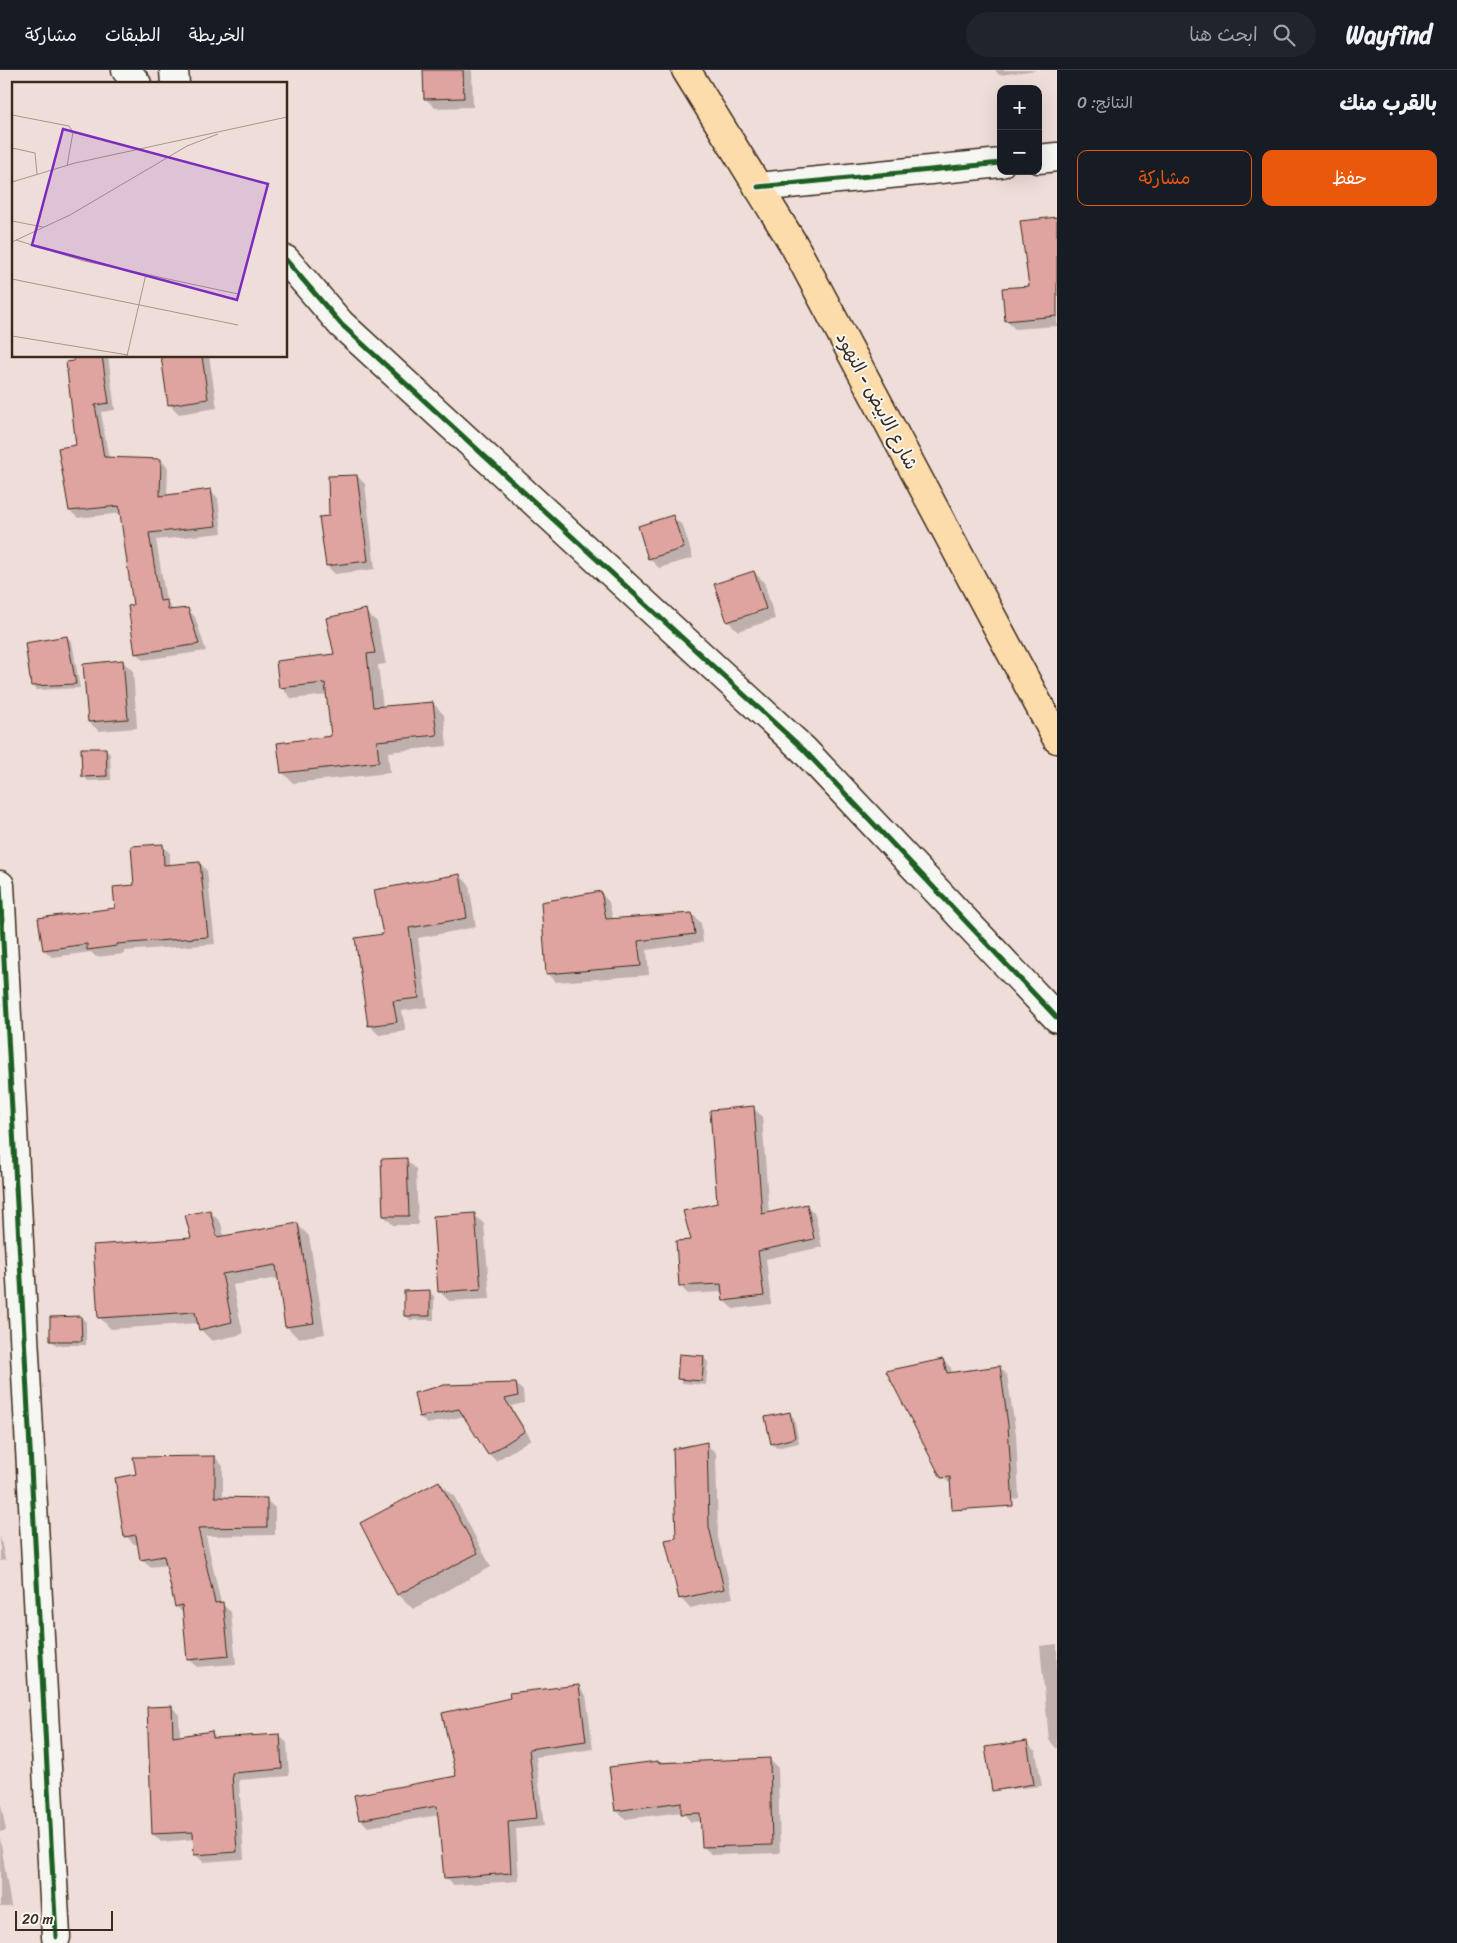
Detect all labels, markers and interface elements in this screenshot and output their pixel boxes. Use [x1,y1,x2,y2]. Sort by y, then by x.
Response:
search box [966,12,1316,57]
text: Wayfind [1346,14,1432,56]
text: ابحث هنا [1189,18,1258,51]
text: مشاركة [25,19,77,51]
text: الطبقات [105,19,161,51]
text: الخريطة [189,19,245,51]
icon: search [1270,21,1298,49]
inset map [12,82,288,358]
text: بالقرب منك [1339,84,1437,122]
map controls [997,85,1042,175]
button: + [997,85,1042,130]
text: النتائج: 0 [1077,88,1133,117]
button: − [997,130,1042,175]
button: مشاركة [1077,150,1252,206]
button: حفظ [1262,150,1437,206]
street label: شارع الابيض - النهود [827,326,927,476]
text: 20 m [22,1907,53,1932]
scale bar [15,1908,112,1931]

